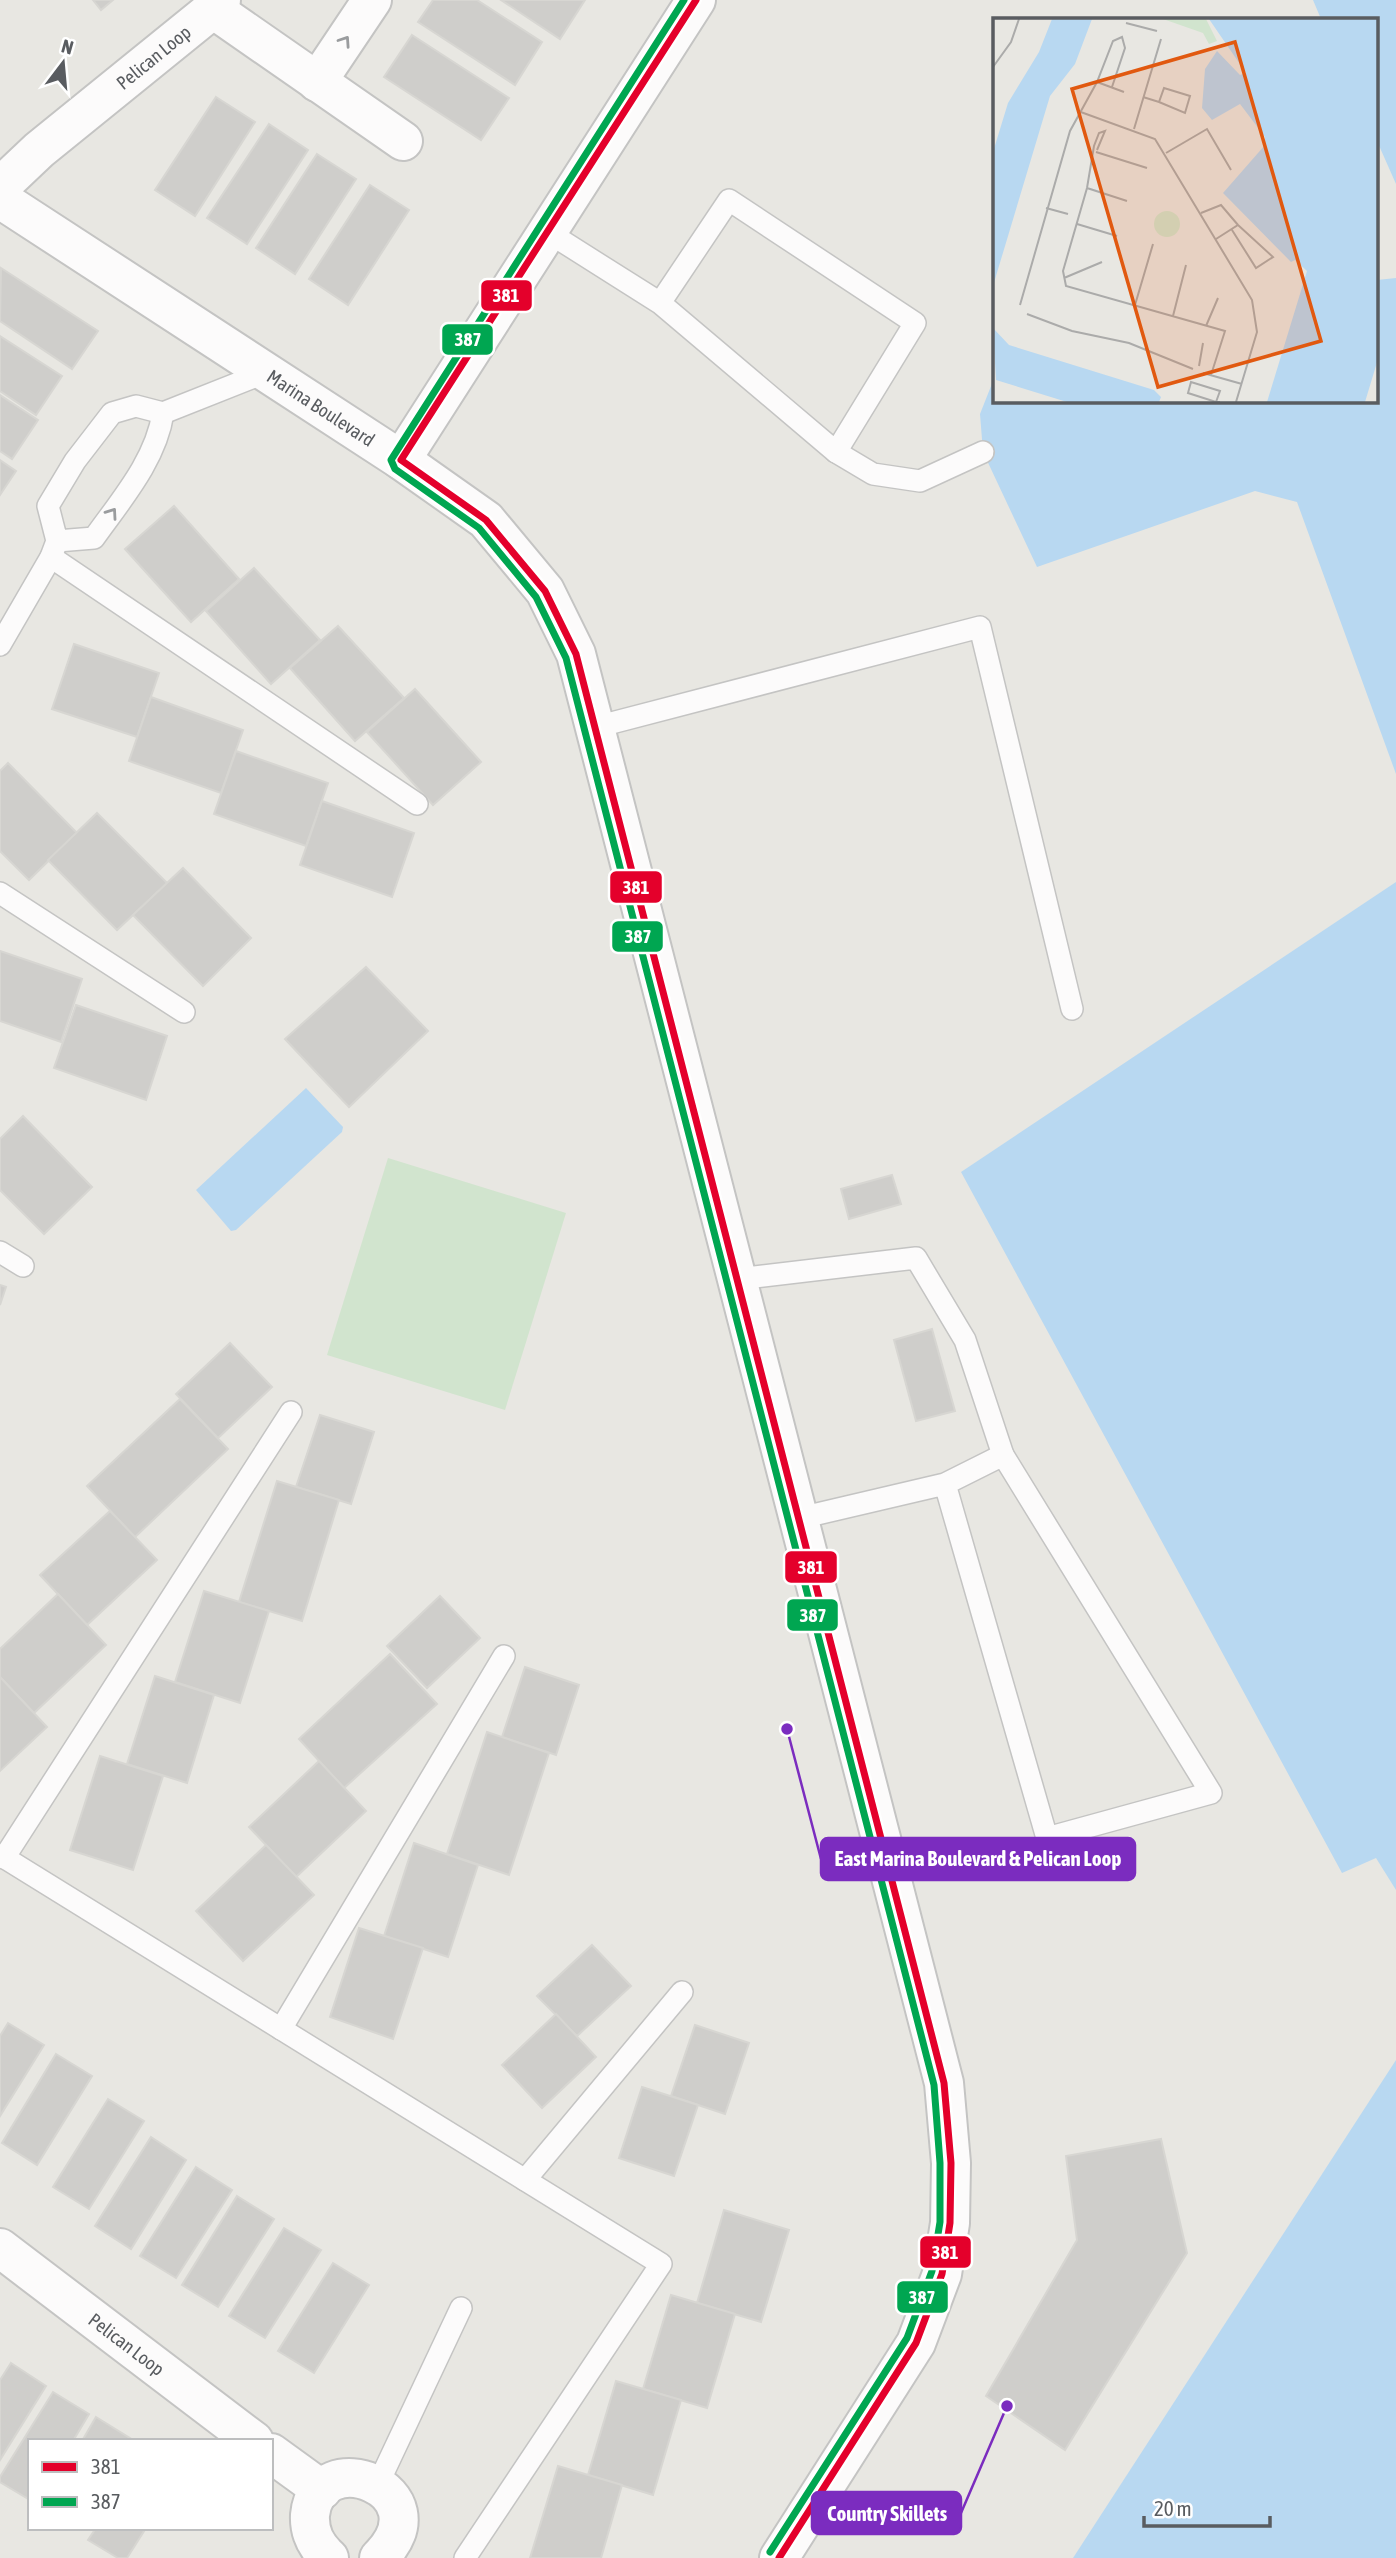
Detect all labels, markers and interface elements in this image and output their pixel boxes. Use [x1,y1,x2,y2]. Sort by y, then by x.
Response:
inset map [993,18,1378,402]
street label: Pelican Loop [112,21,195,94]
north arrow [28,28,98,98]
text: N [59,35,76,59]
one-way arrow [336,36,349,49]
line badge: 381 [480,279,533,312]
text: 381 [493,284,519,306]
line badge: 387 [441,323,494,356]
text: 387 [455,328,481,350]
street label: Marina Boulevard [263,365,379,451]
one-way arrow [104,508,116,521]
line badge: 381 [609,870,663,904]
text: 381 [623,876,649,898]
line badge: 387 [611,920,664,953]
text: 387 [625,925,651,947]
line badge: 381 [784,1550,838,1584]
text: 381 [798,1556,824,1578]
line badge: 387 [786,1598,839,1632]
text: 387 [800,1604,826,1626]
callout: East Marina Boulevard & Pelican Loop [821,1838,1135,1880]
text: East Marina Boulevard & Pelican Loop [835,1846,1121,1870]
line badge: 381 [919,2235,972,2269]
text: 381 [932,2241,958,2263]
line badge: 387 [896,2280,949,2314]
text: 387 [909,2286,935,2308]
street label: Pelican Loop [84,2308,169,2380]
legend [28,2439,273,2530]
text: 381 [91,2454,121,2478]
scale bar [1144,2484,1270,2528]
text: 387 [91,2489,121,2513]
callout: Country Skillets [812,2492,961,2534]
text: 20 m [1154,2496,1192,2520]
text: Country Skillets [827,2501,948,2525]

